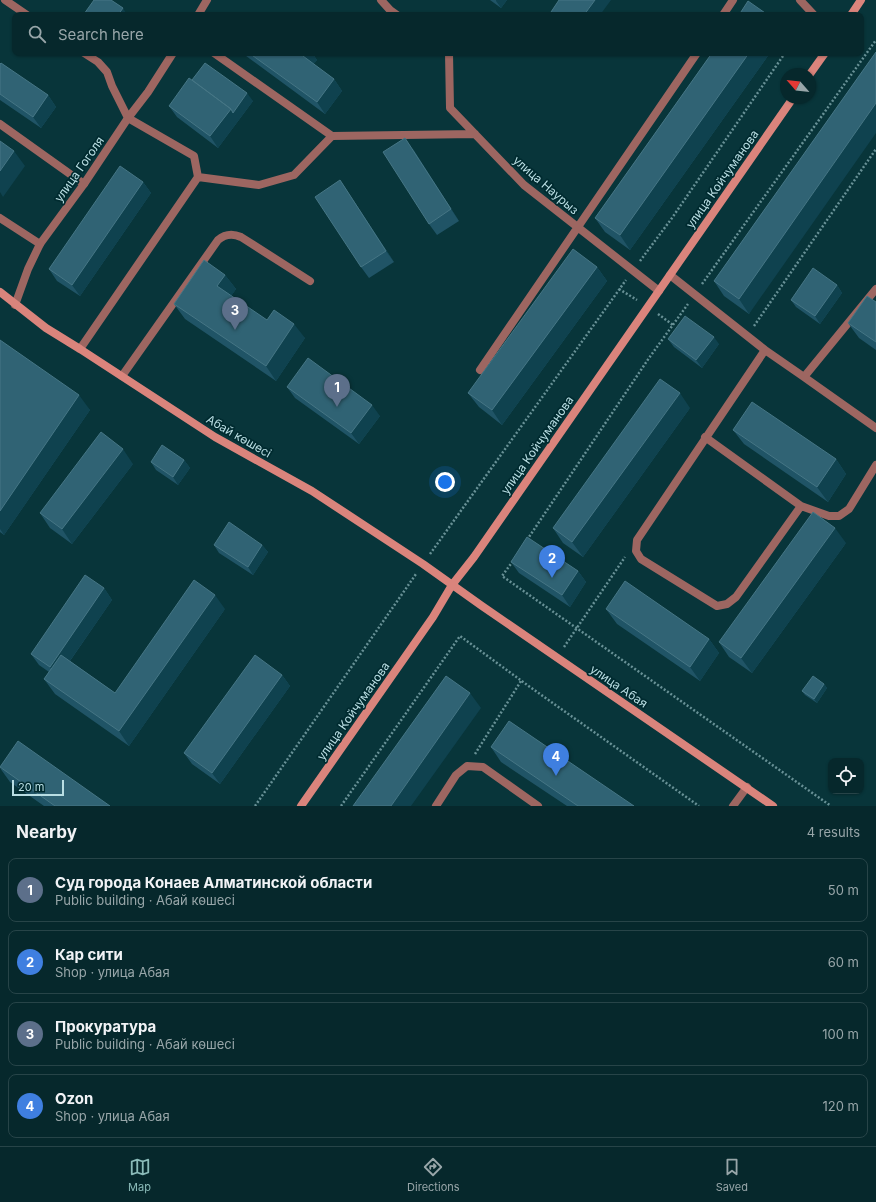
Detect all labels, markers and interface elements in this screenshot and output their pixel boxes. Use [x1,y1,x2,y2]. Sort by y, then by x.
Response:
search box [12,12,864,56]
icon: search [26,23,48,45]
text: Search here [58,25,144,44]
north arrow [780,68,816,104]
street label: улица Койчуманова [682,127,762,231]
street label: улица Гоголя [51,133,107,205]
street label: улица Наурыз [510,152,582,218]
pin: 3 [222,297,248,330]
pin: 1 [324,374,350,407]
street label: улица Койчуманова [497,393,577,497]
street label: Абай көшесі [204,411,274,461]
your location [435,472,455,492]
pin: 2 [539,545,565,578]
street label: улица Койчуманова [313,659,393,763]
street label: улица Абая [587,661,651,711]
pin: 4 [543,743,569,776]
map controls [828,758,864,794]
button: locate [828,758,864,794]
scale bar [12,778,64,797]
text: 20 m [18,780,44,794]
text: Nearby [16,822,77,842]
text: 4 results [807,824,860,840]
text: Суд города Конаев Алматинской области [55,873,372,892]
text: 1 [27,882,33,898]
text: 50 m [828,882,859,898]
text: Public building · Абай көшесі [55,892,235,908]
text: Кар сити [55,945,123,964]
text: 2 [26,954,34,970]
text: 60 m [828,954,859,970]
text: Shop · улица Абая [55,964,170,980]
text: Прокуратура [55,1017,156,1036]
text: 3 [26,1026,34,1042]
text: 100 m [822,1026,859,1042]
text: Public building · Абай көшесі [55,1036,235,1052]
text: Ozon [55,1089,93,1108]
text: 4 [26,1098,34,1114]
text: 120 m [823,1098,859,1114]
text: Shop · улица Абая [55,1108,170,1124]
tab: Map [128,1156,151,1194]
tab: Directions [407,1156,460,1194]
tab: Saved [716,1156,748,1194]

